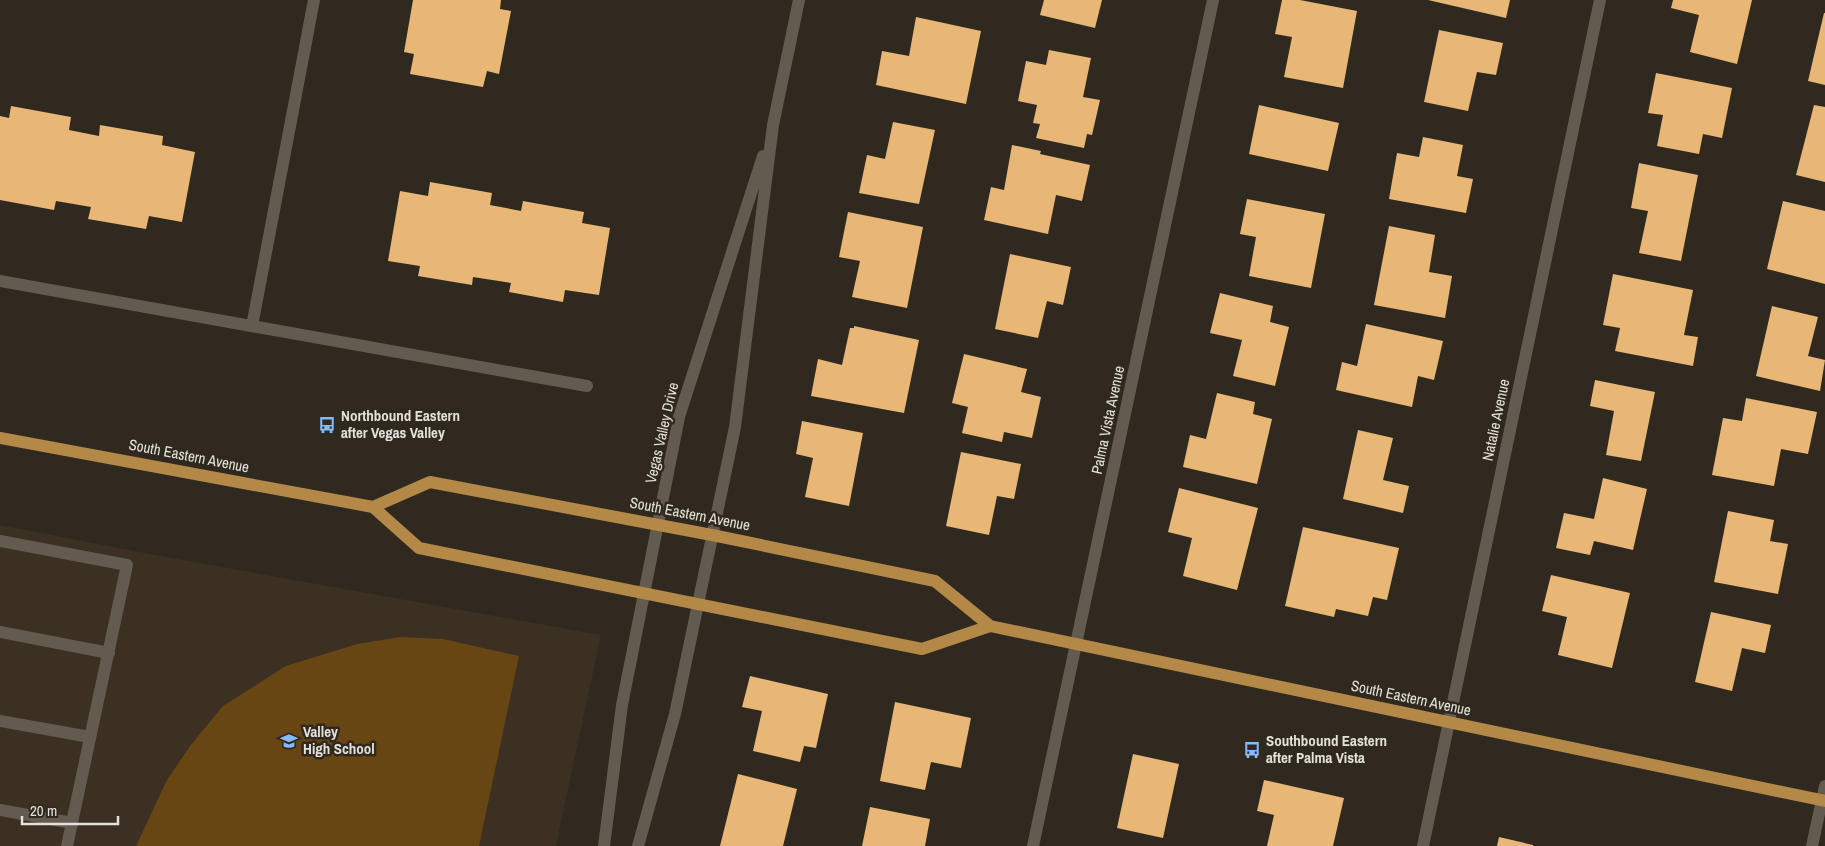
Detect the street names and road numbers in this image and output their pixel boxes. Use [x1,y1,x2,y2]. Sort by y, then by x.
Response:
street label: Palma Vista Avenue [1086,364,1129,476]
street label: Natalie Avenue [1477,377,1514,463]
street label: Vegas Valley Drive [640,380,683,485]
street label: South Eastern Avenue [127,434,251,478]
street label: South Eastern Avenue [628,492,752,536]
street label: South Eastern Avenue [1349,675,1473,721]

